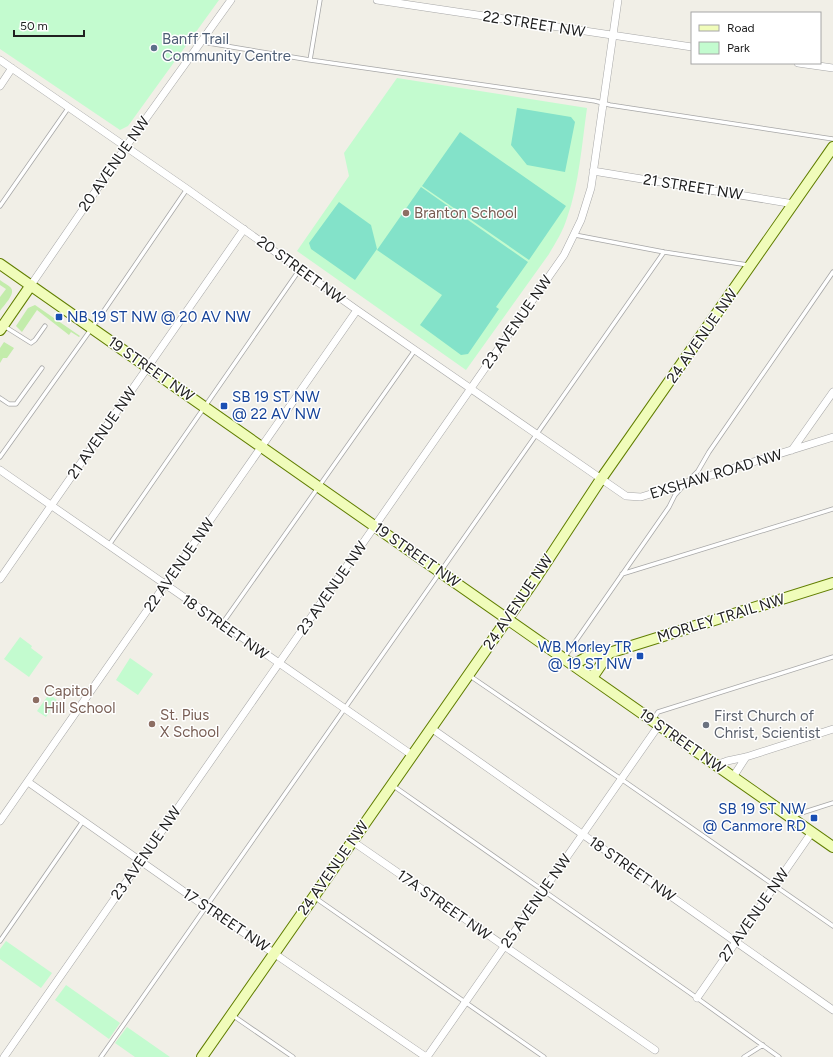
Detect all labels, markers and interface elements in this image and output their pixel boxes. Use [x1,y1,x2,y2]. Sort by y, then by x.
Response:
street label: 22 STREET NW [482,7,587,41]
scale bar [14,12,84,38]
legend [691,12,821,64]
text: 50 m [20,19,48,33]
text: Road [727,21,755,35]
place label: Banff Trail Community Centre [162,30,291,65]
text: Park [727,41,750,55]
marker: Banff Trail Community Centre [149,43,159,53]
street label: 20 AVENUE NW [75,113,154,215]
street label: 21 STREET NW [642,170,745,204]
place label: Branton School [414,204,517,222]
marker: Branton School [401,208,411,218]
street label: 20 STREET NW [254,232,349,308]
street label: 23 AVENUE NW [478,271,556,372]
street label: 24 AVENUE NW [663,285,742,387]
place label: NB 19 ST NW @ 20 AV NW [67,308,251,326]
marker: NB 19 ST NW @ 20 AV NW [54,312,64,322]
street label: 19 STREET NW [104,333,198,406]
street label: 21 AVENUE NW [64,383,141,482]
place label: SB 19 ST NW @ 22 AV NW [232,388,321,423]
marker: SB 19 ST NW @ 22 AV NW [219,401,229,411]
street label: EXSHAW ROAD NW [648,445,785,503]
street label: 22 AVENUE NW [140,514,218,615]
street label: 19 STREET NW [370,519,464,592]
street label: 23 AVENUE NW [293,537,371,638]
street label: 24 AVENUE NW [480,550,557,653]
street label: 18 STREET NW [178,590,272,664]
street label: MORLEY TRAIL NW [655,590,788,646]
place label: WB Morley TR @ 19 ST NW [538,638,633,673]
marker: WB Morley TR @ 19 ST NW [635,651,645,661]
place label: Capitol Hill School [44,682,115,717]
marker: Capitol Hill School [31,695,41,705]
street label: 19 STREET NW [635,705,729,778]
place label: St. Pius X School [160,706,219,741]
place label: First Church of Christ, Scientist [714,707,821,742]
marker: St. Pius X School [147,719,157,729]
marker: First Church of Christ, Scientist [701,720,711,730]
place label: SB 19 ST NW @ Canmore RD [702,800,807,835]
street label: 23 AVENUE NW [107,802,185,903]
marker: SB 19 ST NW @ Canmore RD [809,813,819,823]
street label: 24 AVENUE NW [294,817,373,919]
street label: 18 STREET NW [585,832,679,906]
street label: 25 AVENUE NW [497,850,575,951]
street label: 27 AVENUE NW [715,864,793,965]
street label: 17A STREET NW [393,866,495,944]
street label: 17 STREET NW [179,884,273,956]

